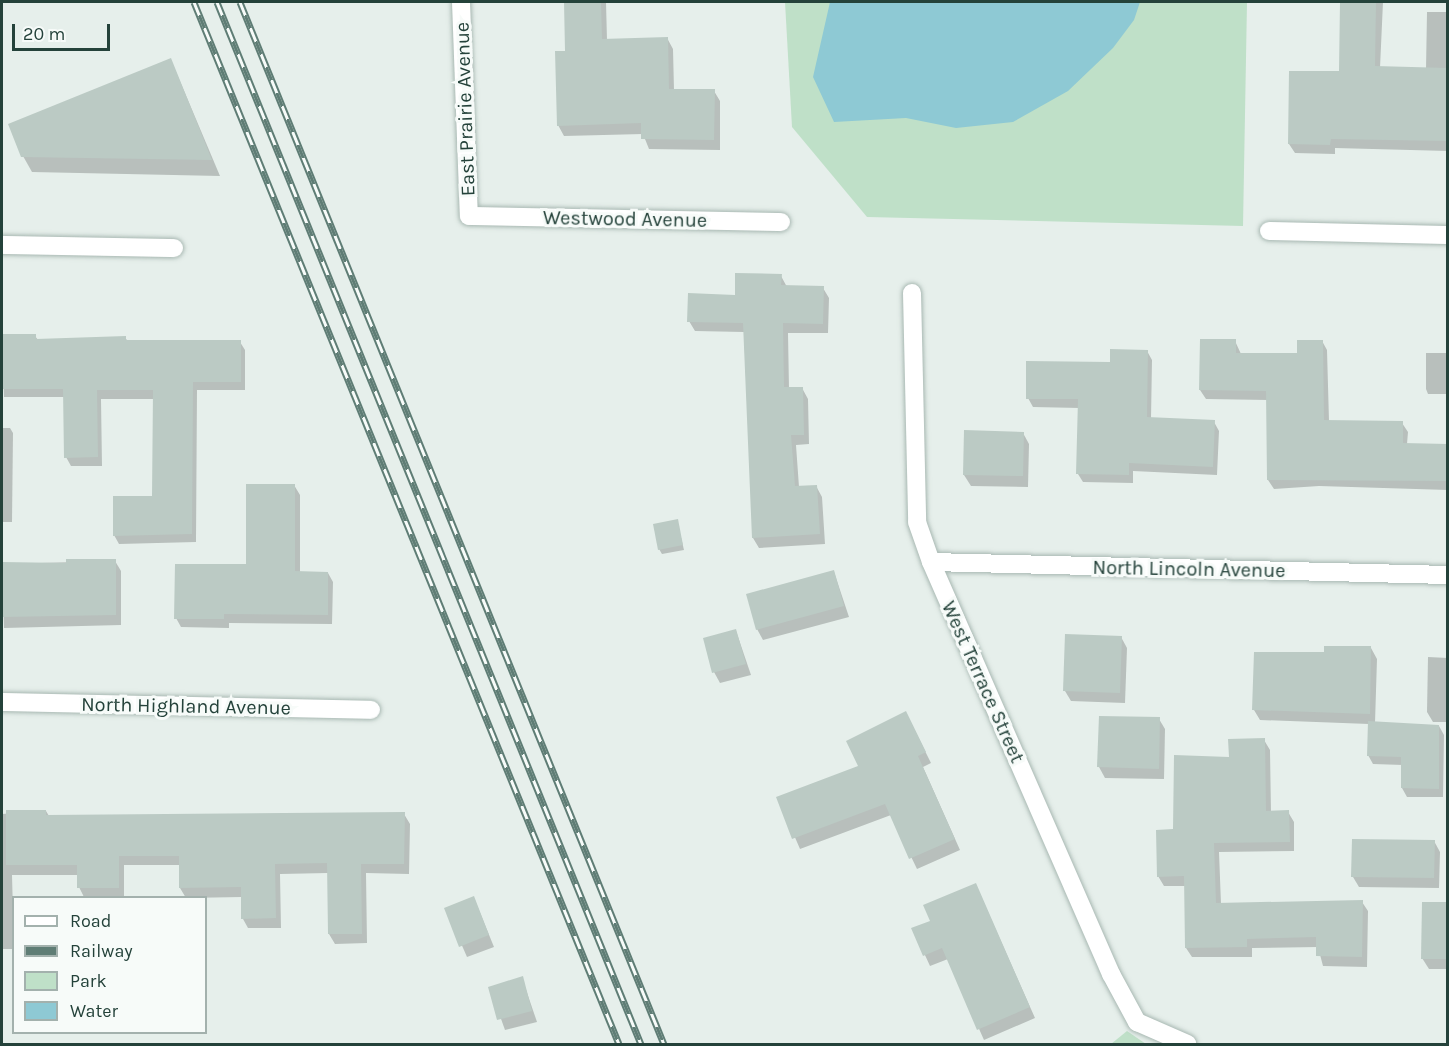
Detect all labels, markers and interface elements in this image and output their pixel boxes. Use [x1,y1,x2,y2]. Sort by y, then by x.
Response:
scale bar [15,12,112,50]
street label: East Prairie Avenue [450,21,480,197]
text: 20 m [23,23,65,45]
street label: Westwood Avenue [543,206,707,232]
street label: North Lincoln Avenue [1092,555,1286,583]
street label: West Terrace Street [936,597,1030,767]
street label: North Highland Avenue [81,692,291,720]
legend [12,896,207,1034]
text: Road [70,910,111,932]
text: Railway [70,940,133,962]
text: Park [70,970,107,992]
text: Water [70,1000,118,1022]

